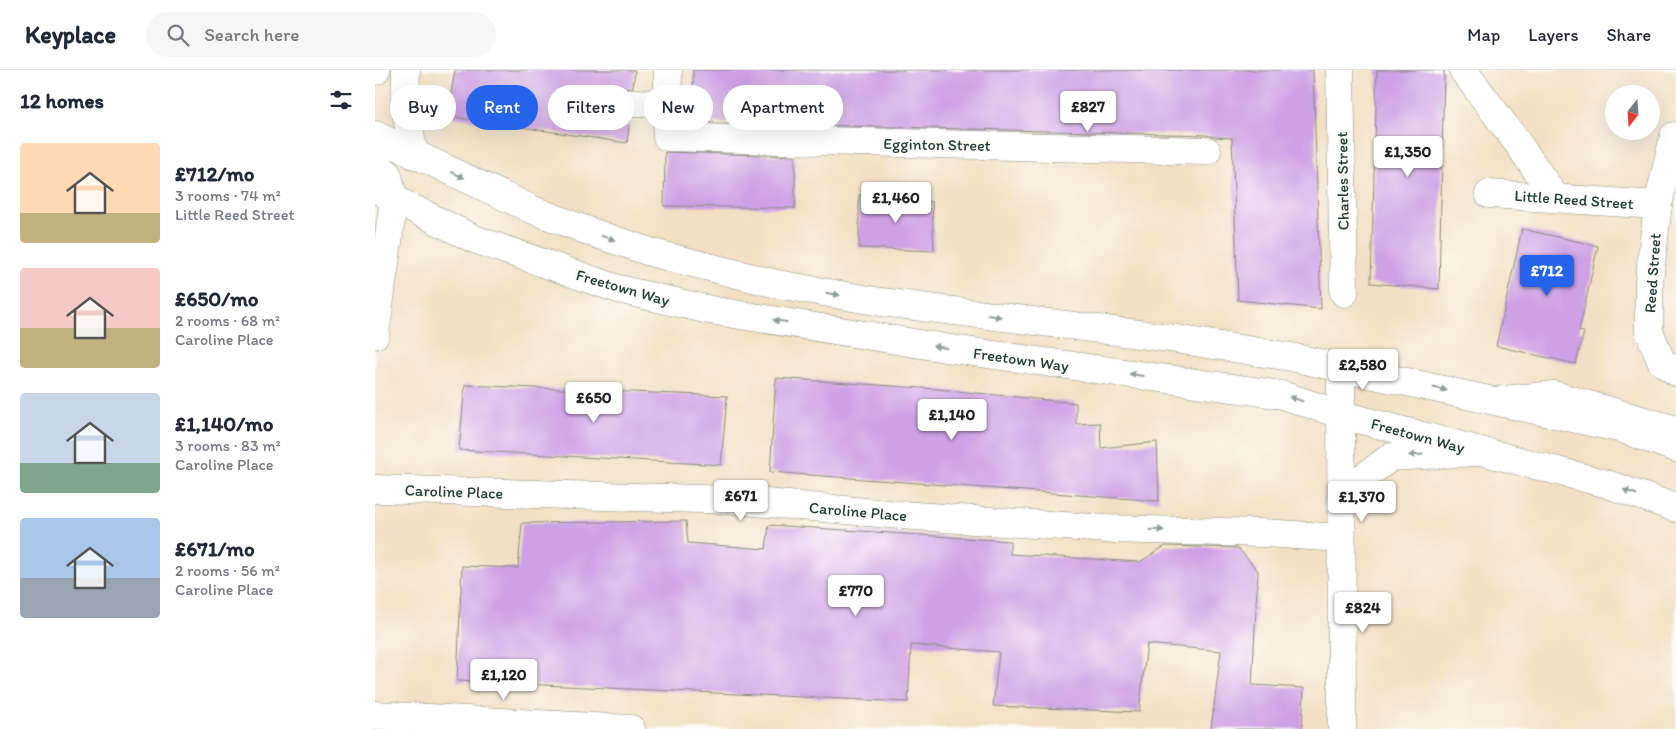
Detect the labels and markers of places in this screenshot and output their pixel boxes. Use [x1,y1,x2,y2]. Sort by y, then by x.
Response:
pin: £827 [1058,90,1118,133]
pin: £1,350 [1367,136,1449,178]
pin: £1,460 [855,182,937,224]
pin: £712 [1517,254,1577,297]
pin: £2,580 [1322,348,1404,391]
pin: £650 [564,382,624,424]
pin: £1,140 [911,398,993,441]
pin: £671 [711,480,771,522]
pin: £1,370 [1321,480,1403,523]
pin: £770 [826,574,886,617]
pin: £824 [1333,592,1393,634]
pin: £1,120 [463,658,545,701]

